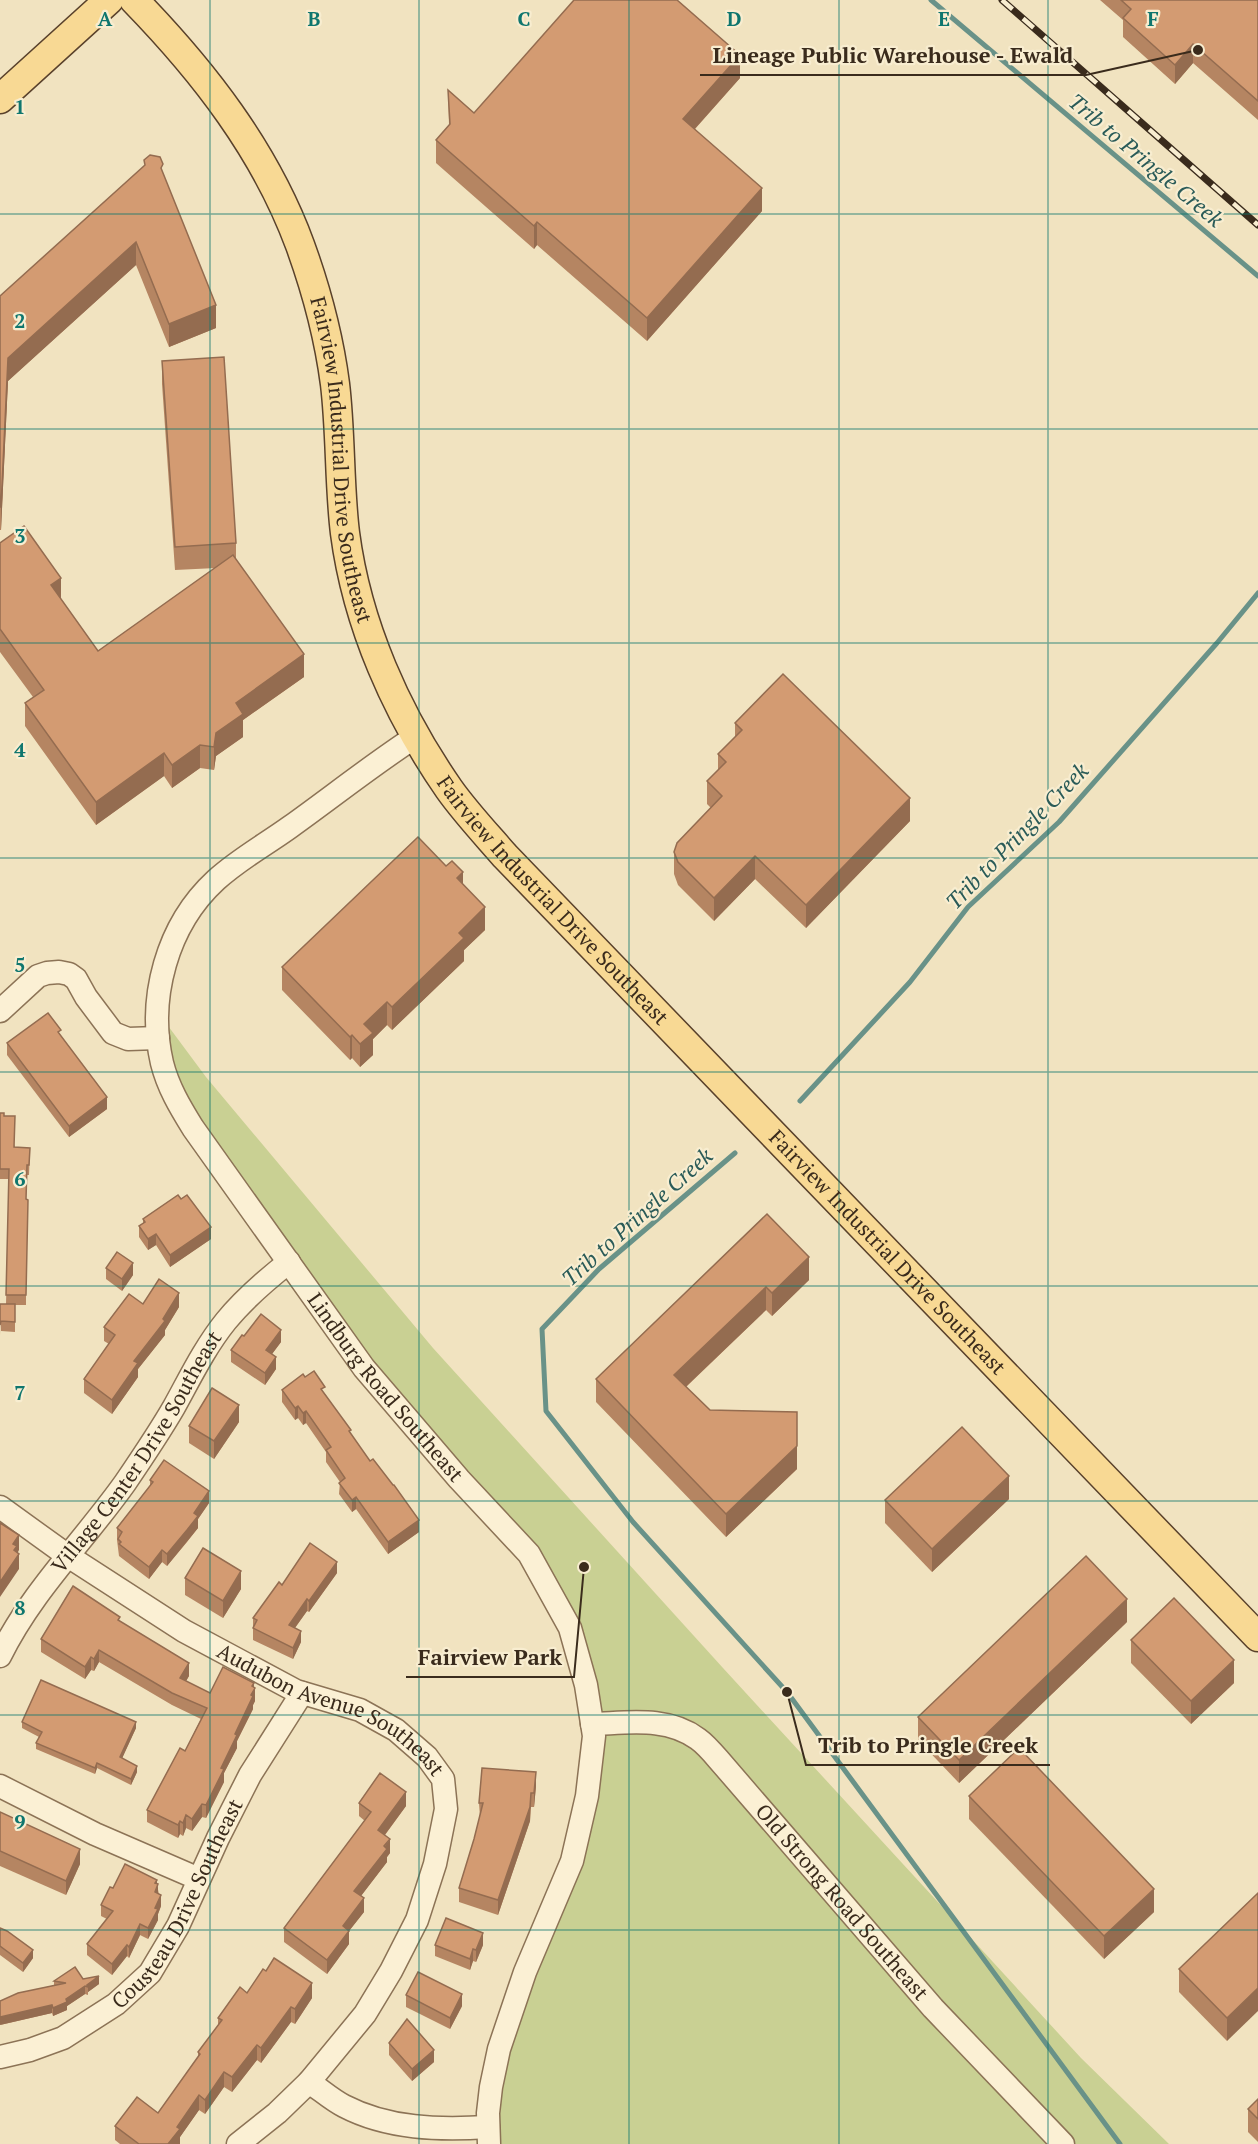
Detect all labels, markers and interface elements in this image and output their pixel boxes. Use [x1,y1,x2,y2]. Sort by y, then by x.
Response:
text: A [98,5,113,32]
text: B [308,5,321,32]
text: C [517,5,531,32]
text: D [727,5,741,32]
text: E [938,5,950,32]
text: F [1147,5,1159,32]
callout: Lineage Public Warehouse - Ewald [700,35,1086,75]
text: Lineage Public Warehouse - Ewald [713,40,1073,69]
water label: Trib to Pringle Creek [1063,86,1230,233]
text: 1 [14,93,26,120]
street label: Fairview Industrial Drive Southeast [304,293,380,627]
text: 2 [14,307,26,334]
text: 3 [14,522,26,549]
text: 4 [14,736,26,763]
water label: Trib to Pringle Creek [939,756,1094,915]
street label: Fairview Industrial Drive Southeast [431,770,675,1031]
text: 5 [14,951,26,978]
street label: Fairview Industrial Drive Southeast [763,1123,1013,1380]
water label: Trib to Pringle Creek [555,1141,718,1292]
text: 6 [14,1165,26,1192]
street label: Lindburg Road Southeast [302,1287,470,1487]
street label: Village Center Drive Southeast [45,1325,227,1578]
text: 7 [14,1379,26,1406]
text: 8 [14,1594,26,1621]
street label: Audubon Avenue Southeast [213,1636,451,1782]
callout: Fairview Park [406,1637,574,1677]
text: Fairview Park [418,1642,562,1671]
callout: Trib to Pringle Creek [806,1725,1050,1765]
text: Trib to Pringle Creek [818,1730,1038,1759]
street label: Cousteau Drive Southeast [105,1794,249,2014]
street label: Old Strong Road Southeast [750,1797,935,2006]
text: 9 [14,1808,26,1835]

